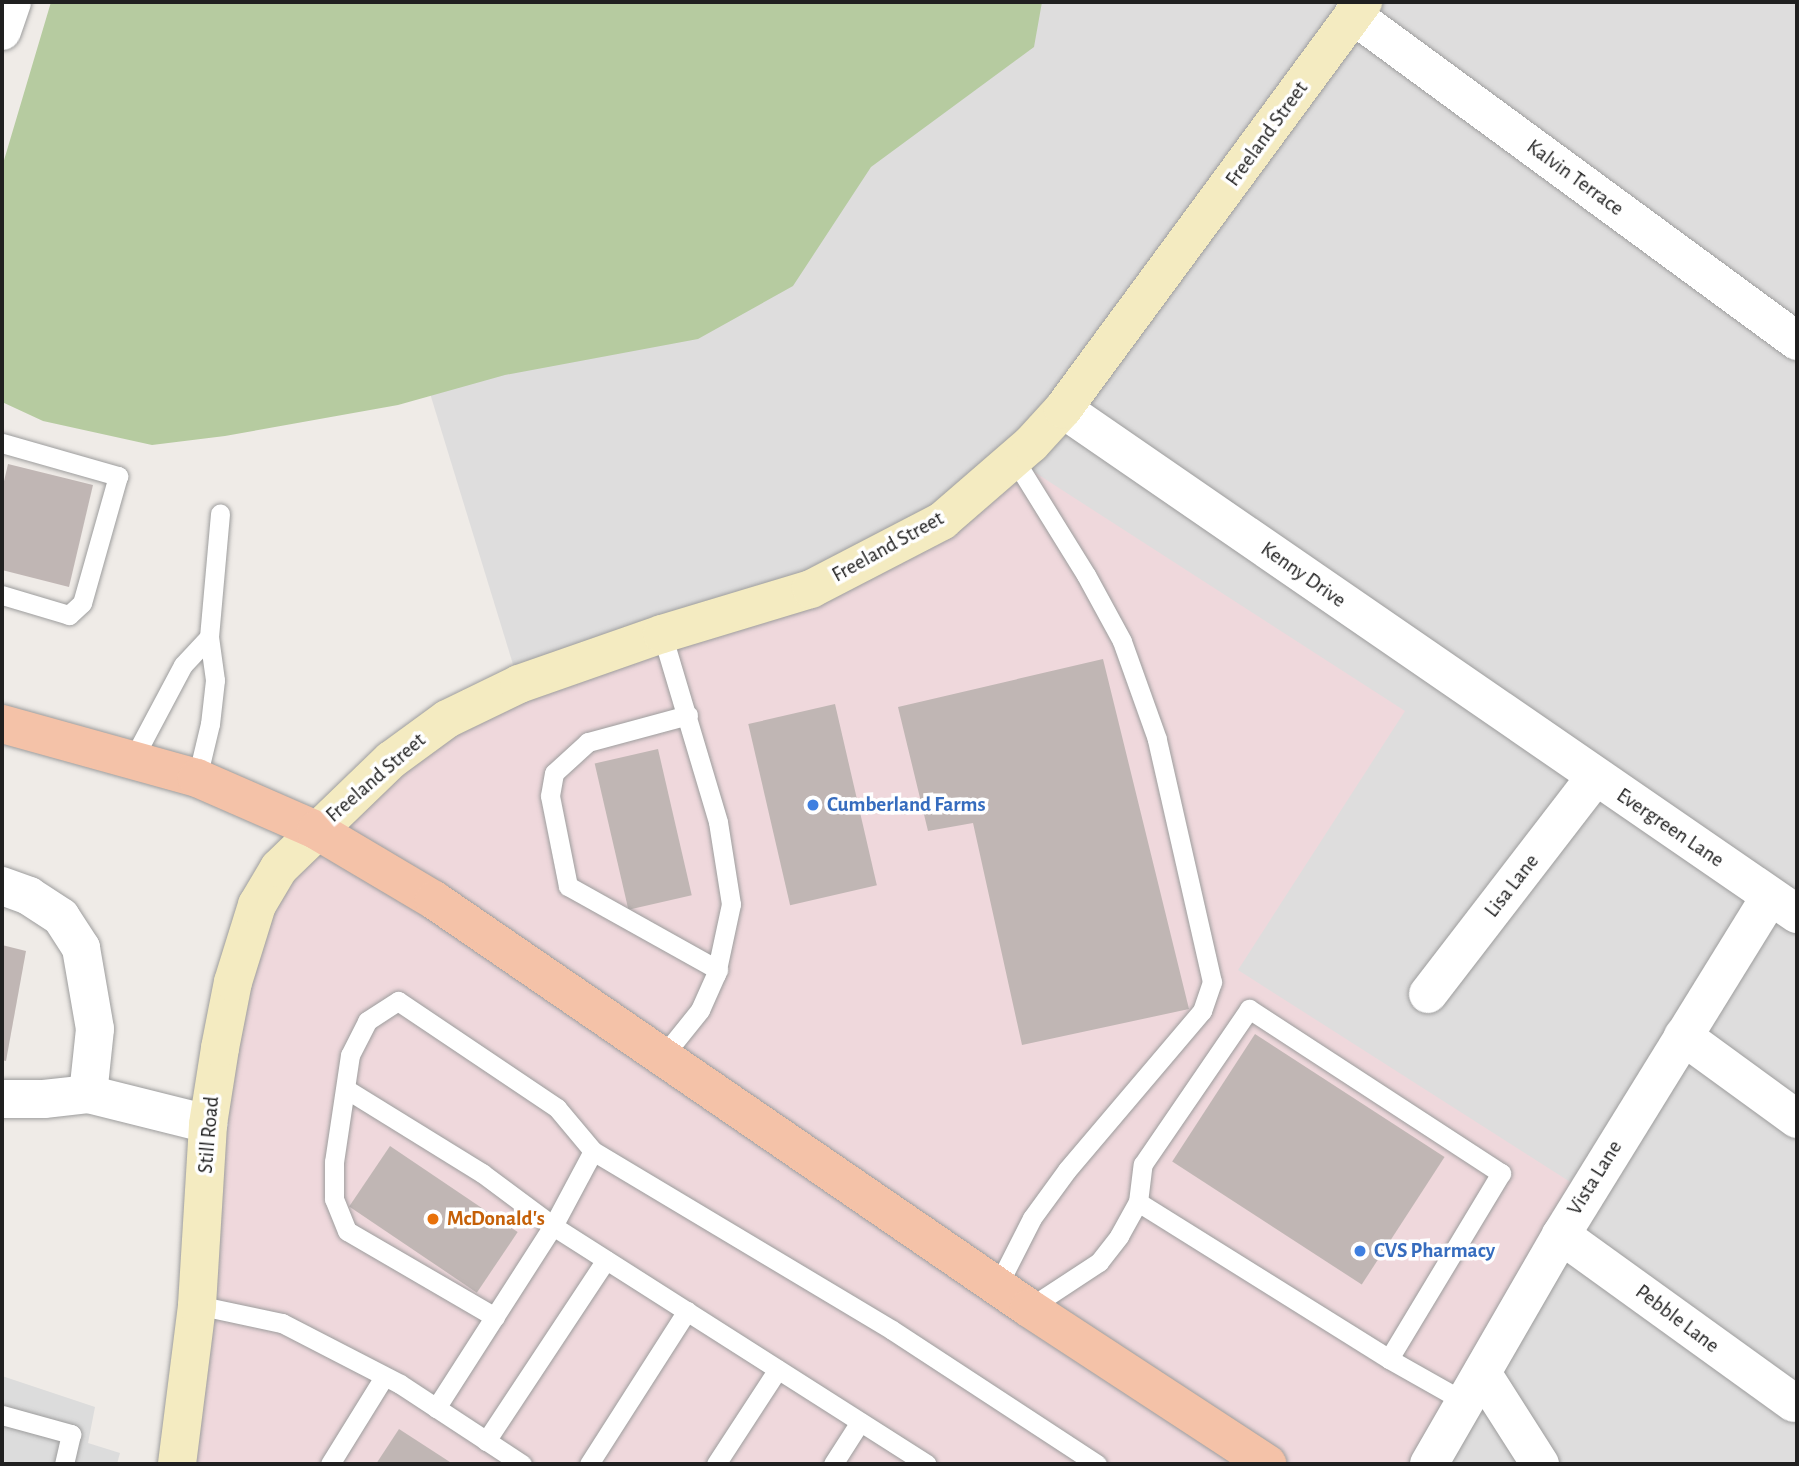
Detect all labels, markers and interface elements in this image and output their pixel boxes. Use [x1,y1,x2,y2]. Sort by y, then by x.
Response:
street label: Freeland Street [1220,77,1314,191]
street label: Kalvin Terrace [1522,134,1628,222]
street label: Freeland Street [828,506,948,588]
street label: Kenny Drive [1256,537,1350,613]
street label: Freeland Street [321,728,431,828]
street label: Evergreen Lane [1612,783,1728,873]
place label: Cumberland Farms [827,792,986,818]
marker: Cumberland Farms [805,797,821,813]
street label: Lisa Lane [1479,849,1545,923]
street label: Still Road [193,1095,225,1175]
street label: Vista Lane [1562,1136,1628,1220]
place label: McDonald's [447,1206,545,1232]
marker: McDonald's [425,1211,441,1227]
place label: CVS Pharmacy [1374,1238,1495,1264]
marker: CVS Pharmacy [1352,1243,1368,1259]
street label: Pebble Lane [1630,1279,1724,1359]

